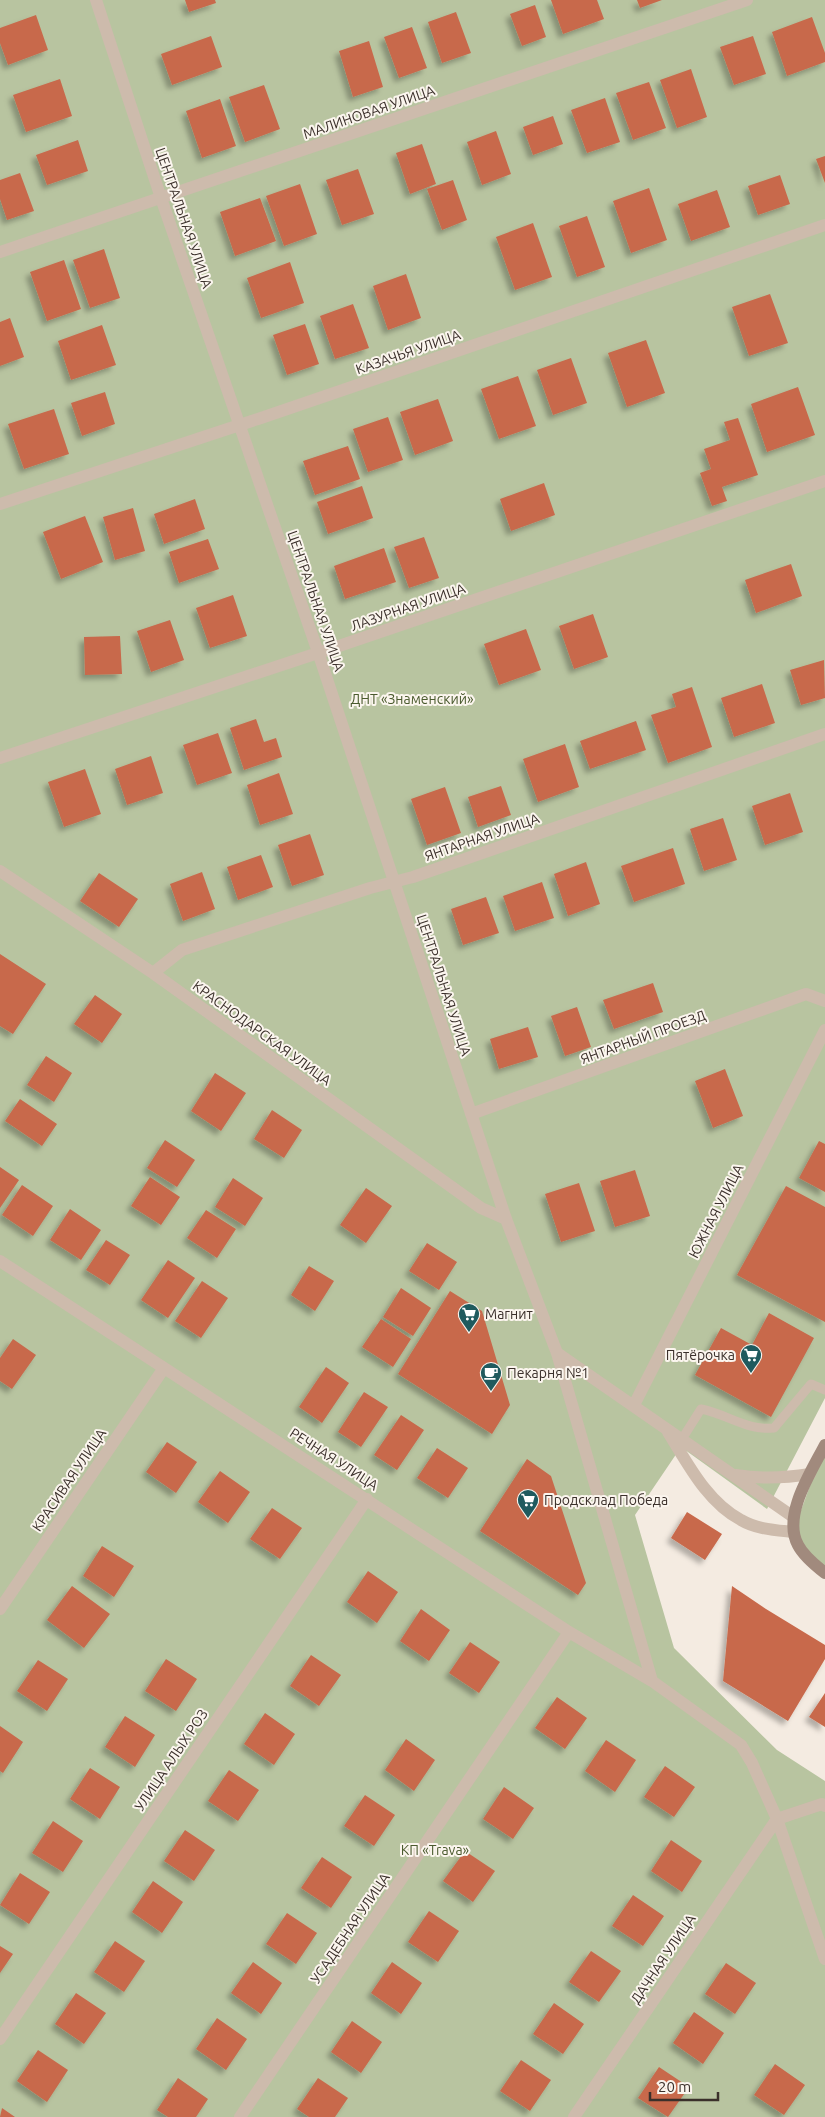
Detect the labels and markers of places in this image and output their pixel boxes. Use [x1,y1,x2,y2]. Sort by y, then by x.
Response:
supermarket icon: Магнит [457,1302,481,1333]
place label: Магнит [485,1306,533,1322]
supermarket icon: Пятёрочка [739,1343,763,1374]
place label: Пятёрочка [666,1347,735,1363]
cafe icon: Пекарня №1 [479,1361,503,1392]
place label: Пекарня №1 [507,1365,589,1381]
supermarket icon: Продсклад Победа [516,1488,540,1519]
place label: Продсклад Победа [544,1492,668,1508]

